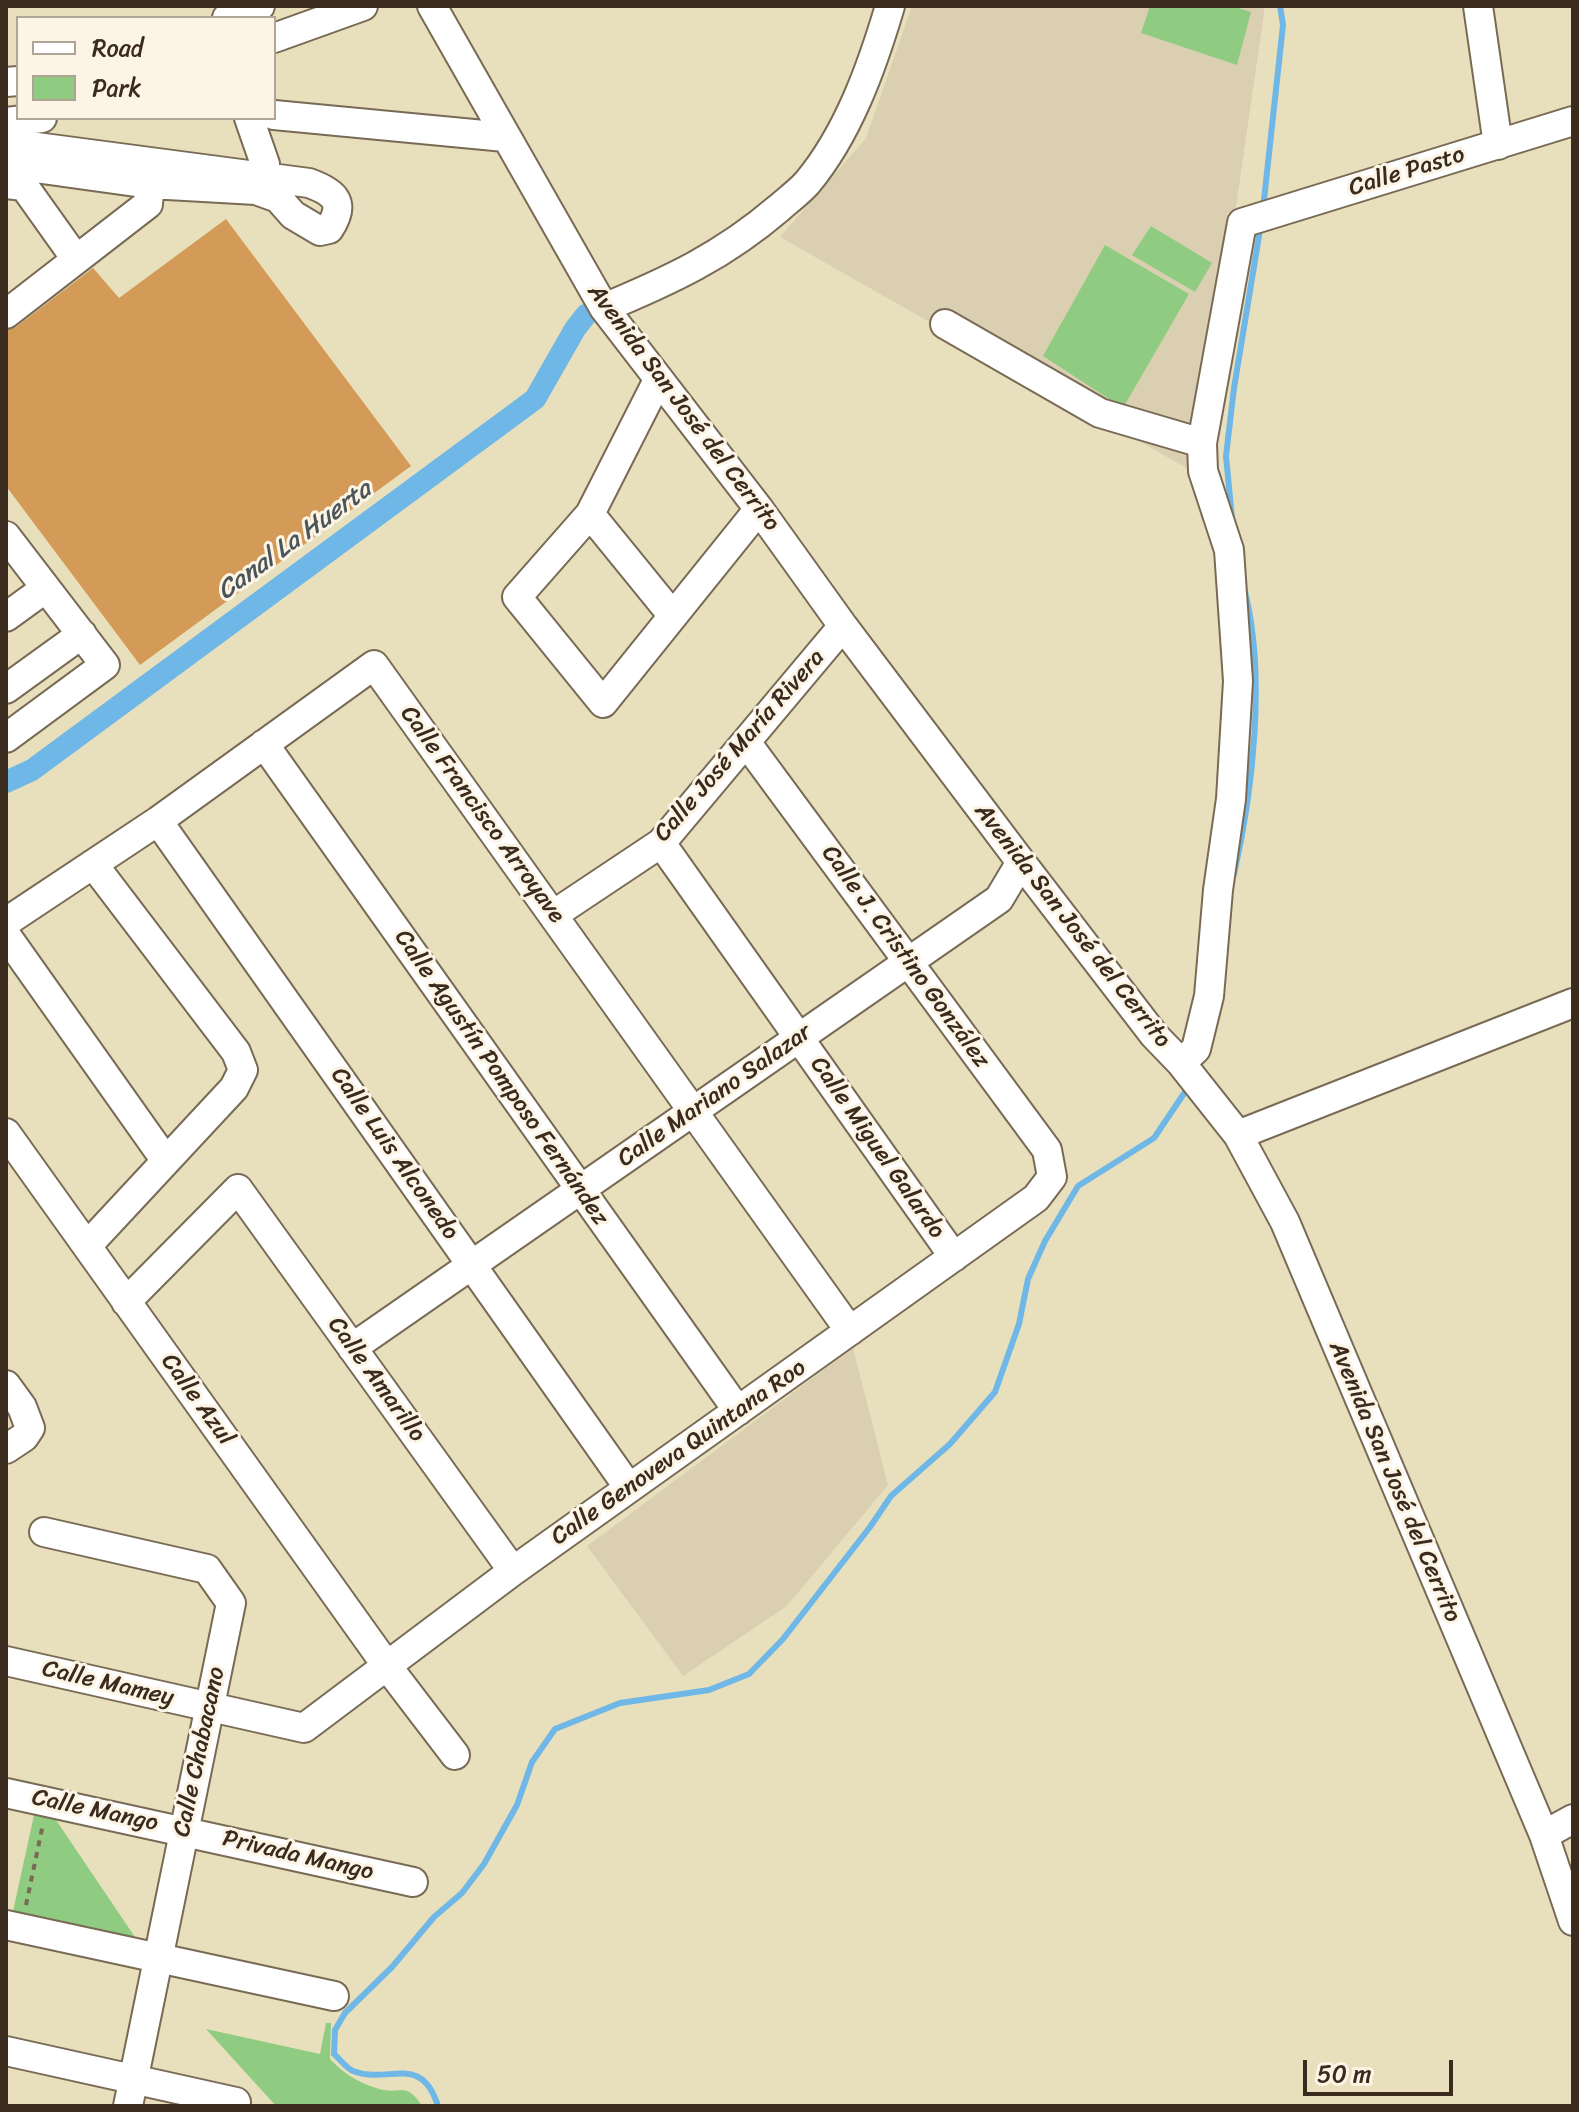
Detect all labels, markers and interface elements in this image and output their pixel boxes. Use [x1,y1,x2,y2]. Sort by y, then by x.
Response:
legend [16,16,276,120]
text: Road [92,27,143,69]
text: Park [92,67,141,109]
street label: Calle Pasto [1346,141,1468,203]
street label: Avenida San José del Cerrito [581,279,785,537]
water label: Canal La Huerta [212,475,378,607]
street label: Calle José María Rivera [649,644,831,848]
street label: Calle Francisco Arroyave [393,701,571,929]
street label: Avenida San José del Cerrito [968,798,1176,1054]
street label: Calle J. Cristino González [815,840,995,1074]
street label: Calle Agustín Pomposo Fernández [388,925,614,1231]
street label: Calle Mariano Salazar [613,1018,817,1174]
street label: Calle Miguel Galardo [803,1052,951,1244]
street label: Calle Luis Alconedo [324,1062,464,1246]
street label: Calle Amarillo [321,1312,431,1448]
street label: Avenida San José del Cerrito [1322,1337,1466,1627]
street label: Calle Azul [154,1349,240,1451]
street label: Calle Genoveva Quintana Roo [546,1354,812,1552]
street label: Calle Mamey [39,1655,177,1713]
street label: Calle Chabacano [168,1664,232,1840]
street label: Calle Mango [29,1784,161,1838]
street label: Privada Mango [220,1825,376,1887]
scale bar [1307,2044,1457,2094]
text: 50 m [1317,2053,1372,2095]

